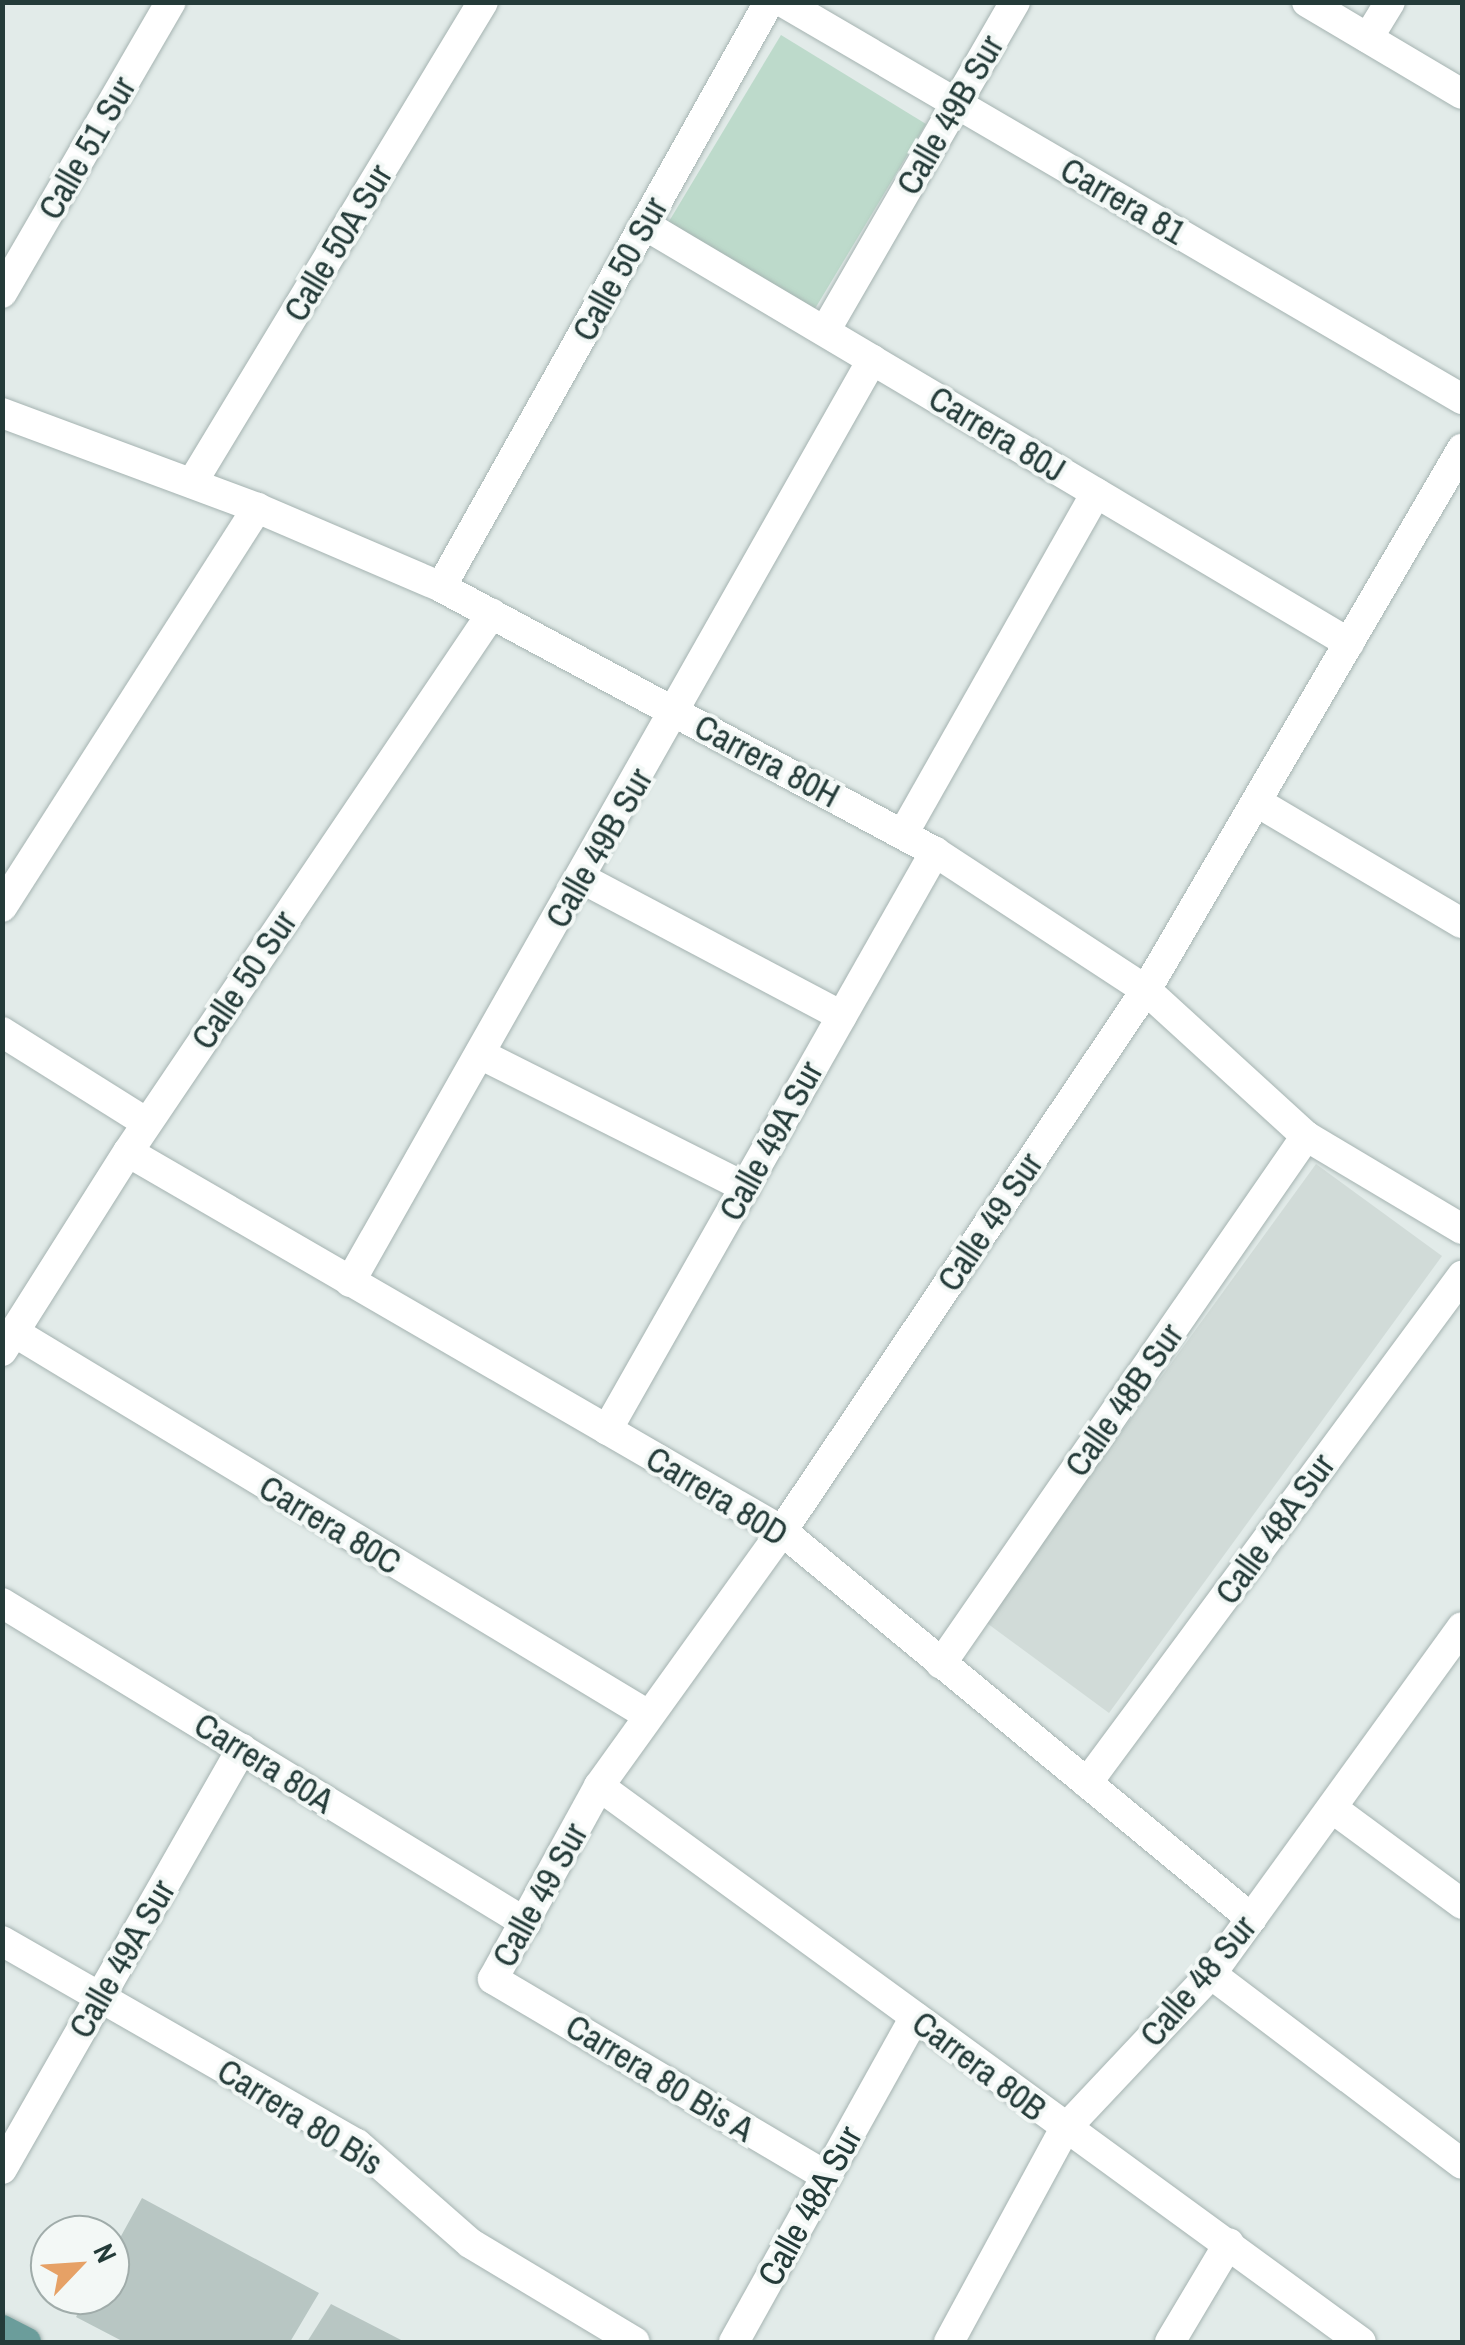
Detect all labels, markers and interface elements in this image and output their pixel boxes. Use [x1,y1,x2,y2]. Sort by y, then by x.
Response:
street label: Calle 49B Sur [888,28,1012,202]
street label: Calle 51 Sur [29,69,145,227]
street label: Carrera 81 [1053,149,1193,253]
street label: Calle 50A Sur [274,156,402,330]
street label: Calle 50 Sur [563,190,677,348]
street label: Carrera 80J [921,377,1073,491]
street label: Carrera 80H [687,705,847,817]
street label: Calle 49B Sur [537,761,661,935]
street label: Calle 50 Sur [182,903,306,1057]
street label: Calle 49A Sur [710,1053,832,1229]
street label: Calle 49 Sur [928,1145,1052,1299]
street label: Calle 48B Sur [1056,1315,1192,1485]
street label: Carrera 80D [639,1437,795,1555]
street label: Calle 48A Sur [1206,1445,1344,1613]
street label: Carrera 80C [252,1466,408,1584]
street label: Carrera 80A [187,1704,341,1822]
street label: Calle 49 Sur [483,1816,597,1974]
street label: Calle 49A Sur [60,1872,184,2046]
street label: Calle 48 Sur [1131,1907,1265,2055]
street label: Carrera 80B [904,2002,1054,2130]
street label: Carrera 80 Bis A [558,2005,762,2151]
street label: Carrera 80 Bis [210,2050,390,2184]
street label: Calle 48A Sur [749,2118,871,2294]
north arrow [30,2215,130,2315]
text: N [85,2238,126,2269]

